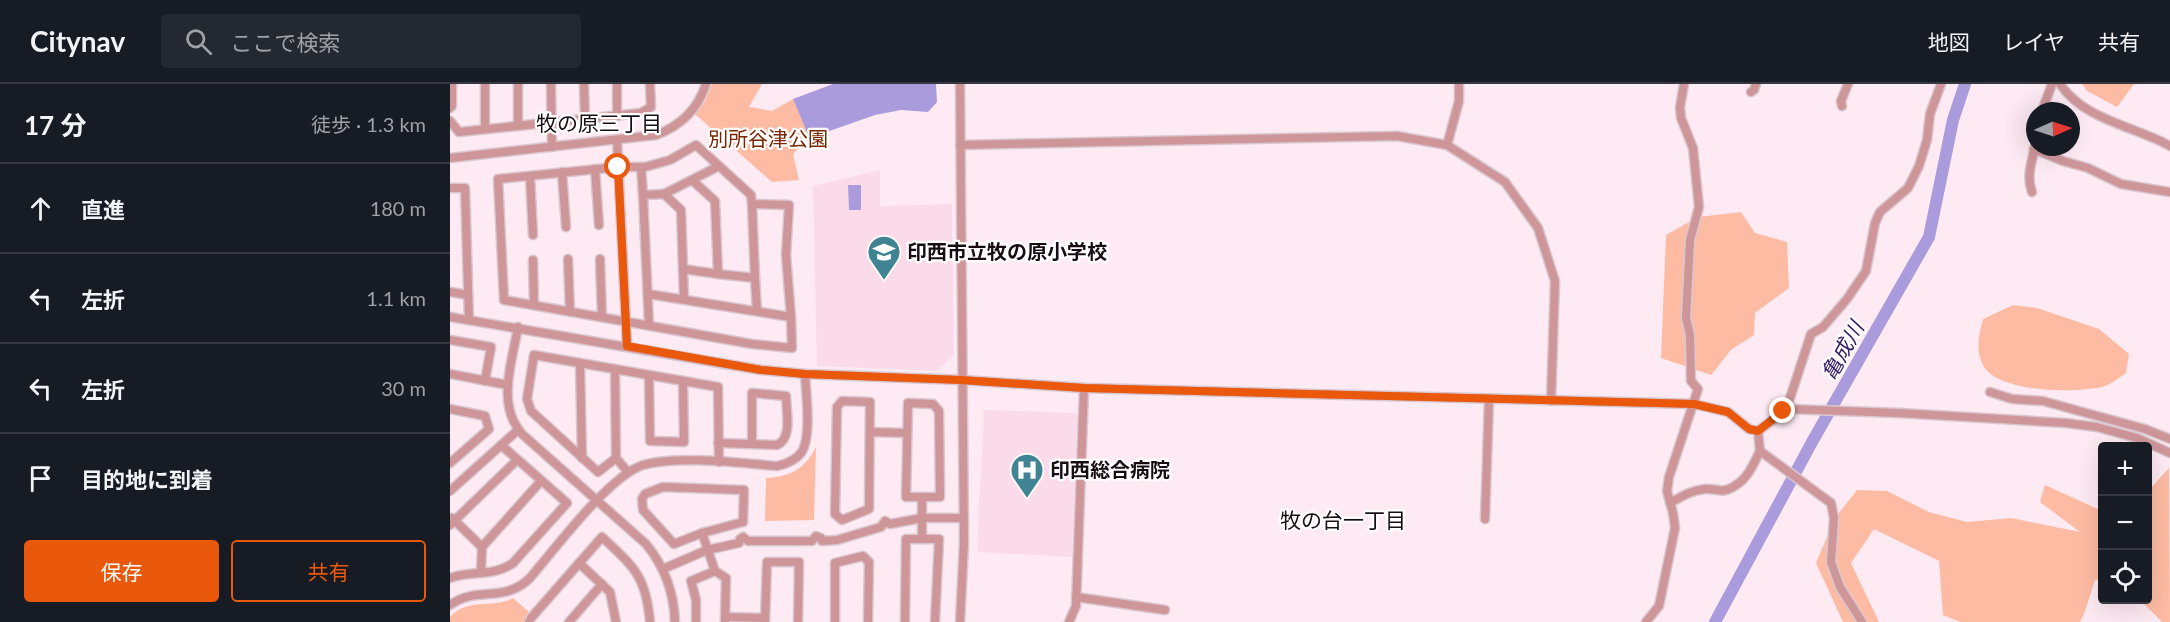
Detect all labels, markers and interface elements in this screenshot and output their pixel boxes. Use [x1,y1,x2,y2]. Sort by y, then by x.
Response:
search box [161,14,581,68]
text: Citynav [30,24,125,58]
icon: search [182,25,215,58]
text: ここで検索 [230,29,340,56]
text: 地図 [1928,29,1970,54]
text: レイヤ [2003,29,2065,54]
text: 共有 [2098,29,2140,54]
north arrow [2026,102,2080,156]
text: 17 分 [24,109,86,141]
district label: 牧の原三丁目 [536,110,662,135]
text: 徒歩 · 1.3 km [311,112,426,136]
park label: 別所谷津公園 [708,126,828,150]
route start [604,153,630,179]
icon: ahead [24,192,57,225]
text: 直進 [81,196,125,223]
text: 180 m [370,196,426,220]
school or university icon: 印西市立牧の原小学校 [866,234,902,281]
place label: 印西市立牧の原小学校 [907,239,1107,263]
icon: left [24,282,57,315]
text: 左折 [81,286,125,313]
text: 1.1 km [366,286,426,310]
water label: 亀成川 [1815,315,1869,384]
icon: left [24,372,57,405]
text: 左折 [81,376,125,403]
text: 30 m [381,376,426,400]
route end [1769,397,1795,423]
map controls [2098,442,2152,604]
button: + [2098,442,2152,496]
hospital icon: 印西総合病院 [1009,452,1045,499]
place label: 印西総合病院 [1050,457,1170,481]
icon: arrive [24,462,57,495]
text: 目的地に到着 [81,466,213,493]
button: − [2098,496,2152,550]
district label: 牧の台一丁目 [1280,507,1406,532]
button: 保存 [24,540,219,602]
button: 共有 [231,540,426,602]
button: locate [2098,550,2152,604]

